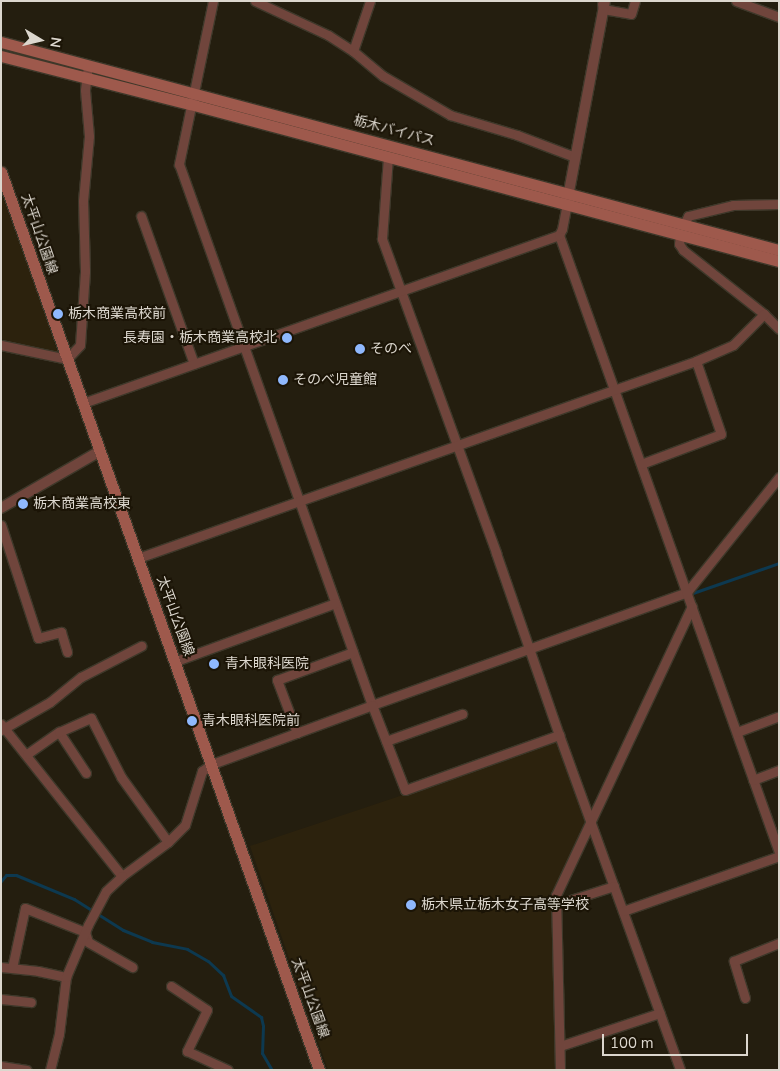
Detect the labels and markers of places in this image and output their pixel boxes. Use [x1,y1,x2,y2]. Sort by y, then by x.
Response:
place label: 栃木商業高校前 [68,306,166,322]
marker: 栃木商業高校前 [52,308,64,320]
place label: 長寿園・栃木商業高校北 [123,330,277,346]
marker: 長寿園・栃木商業高校北 [281,332,293,344]
place label: そのべ [370,341,412,357]
marker: そのべ [354,343,366,355]
place label: そのべ児童館 [293,372,377,388]
marker: そのべ児童館 [277,374,289,386]
place label: 栃木商業高校東 [33,496,131,512]
marker: 栃木商業高校東 [17,498,29,510]
place label: 青木眼科医院 [225,656,309,672]
marker: 青木眼科医院 [207,657,221,671]
place label: 青木眼科医院前 [202,713,300,729]
marker: 青木眼科医院前 [186,715,198,727]
place label: 栃木県立栃木女子高等学校 [421,897,589,913]
marker: 栃木県立栃木女子高等学校 [405,899,417,911]

